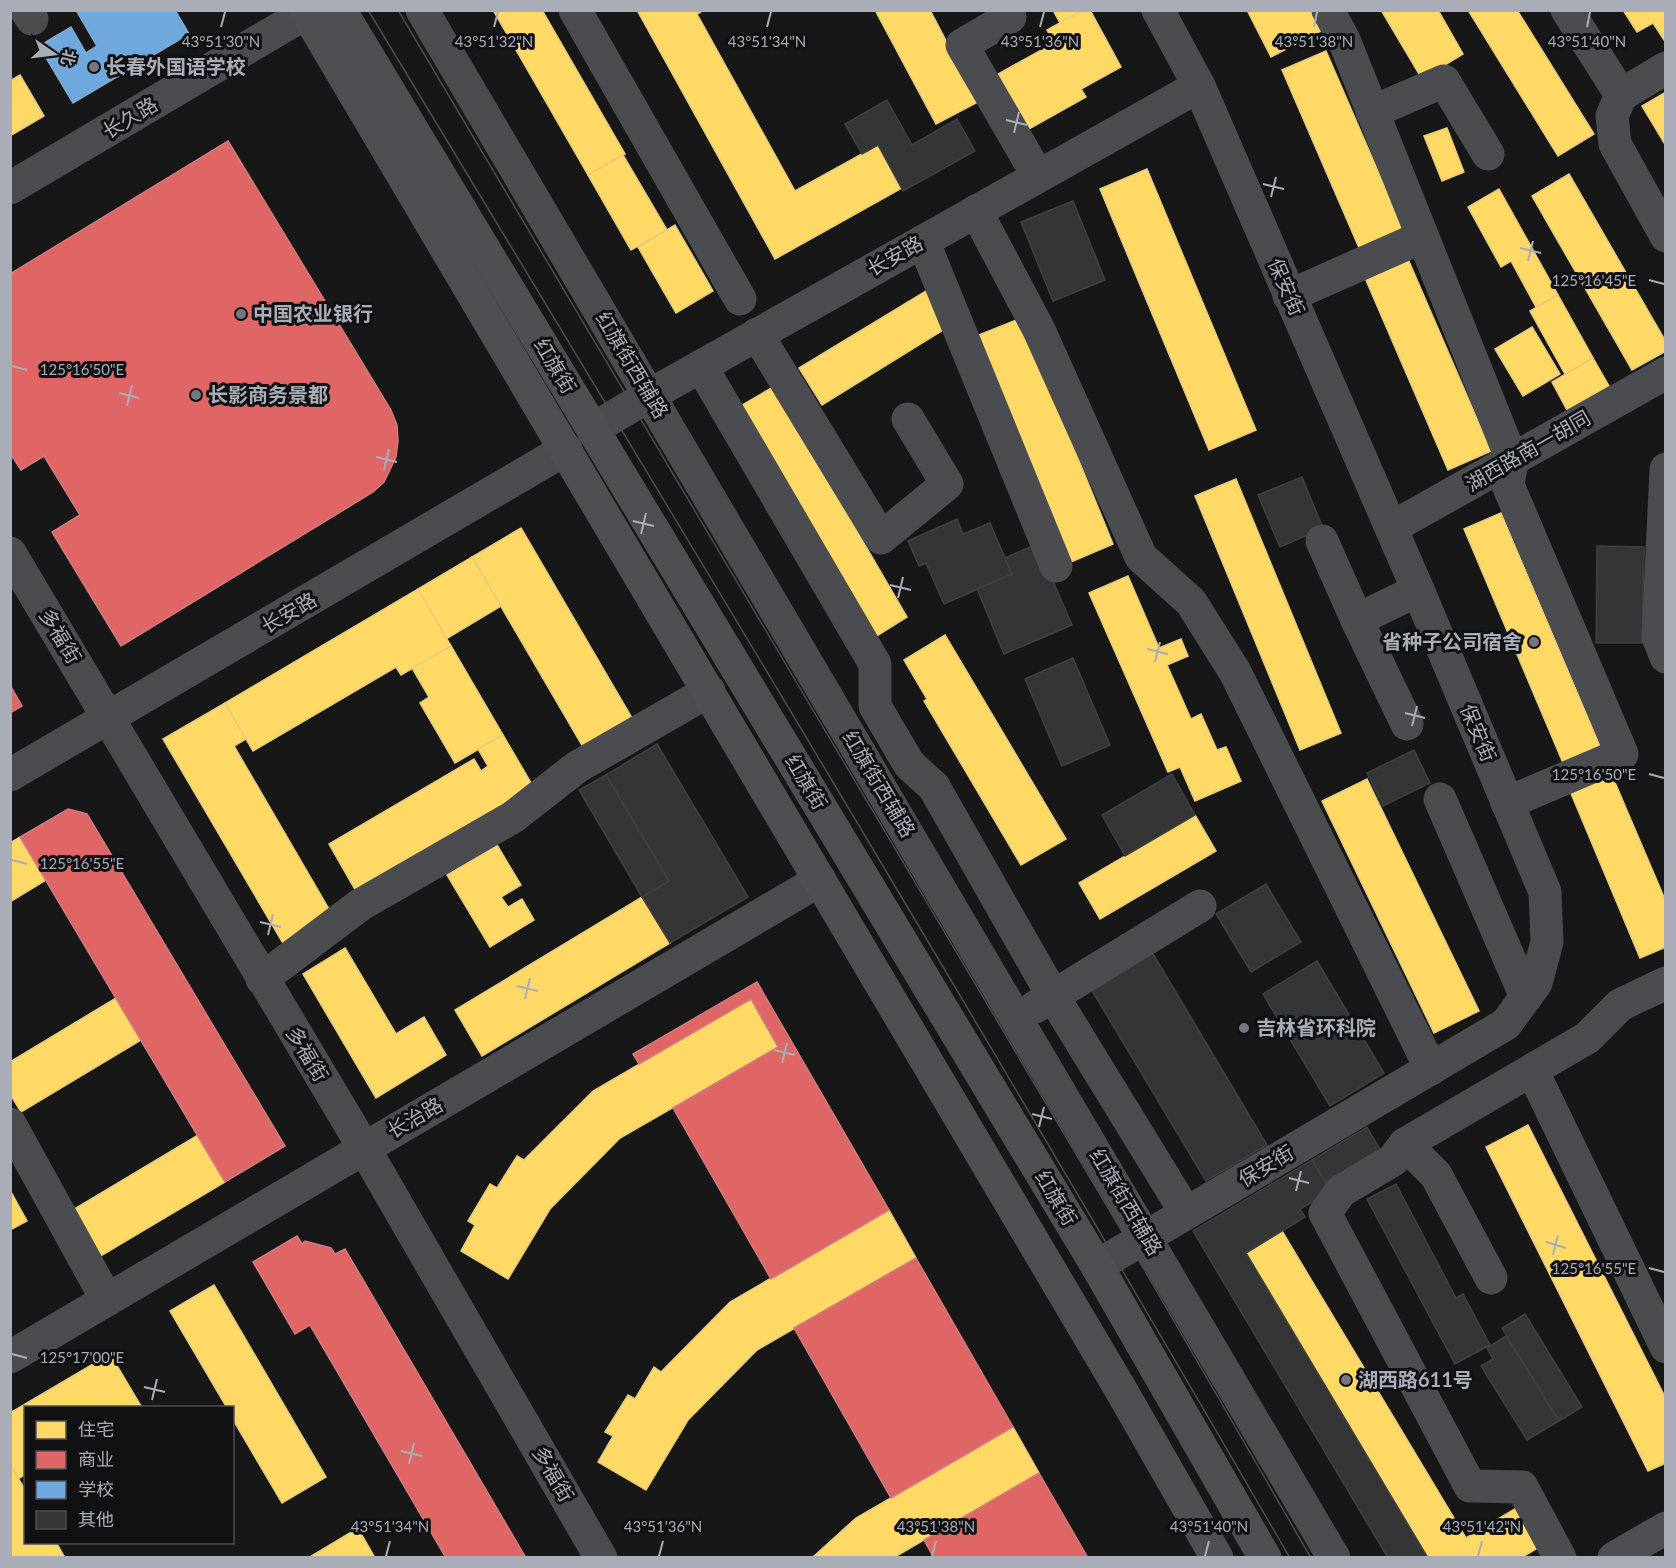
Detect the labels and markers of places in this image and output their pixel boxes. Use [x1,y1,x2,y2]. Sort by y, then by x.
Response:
place label: 长春外国语学校 [106,54,246,78]
marker: 长春外国语学校 [87,60,101,74]
place label: 中国农业银行 [253,301,373,325]
marker: 中国农业银行 [234,307,248,321]
place label: 长影商务景都 [208,382,328,406]
marker: 长影商务景都 [189,388,203,402]
place label: 省种子公司宿舍 [1382,629,1522,653]
marker: 省种子公司宿舍 [1527,635,1541,649]
place label: 吉林省环科院 [1256,1015,1376,1039]
marker: 吉林省环科院 [1237,1021,1251,1035]
place label: 湖西路611号 [1358,1367,1473,1391]
marker: 湖西路611号 [1339,1373,1353,1387]

